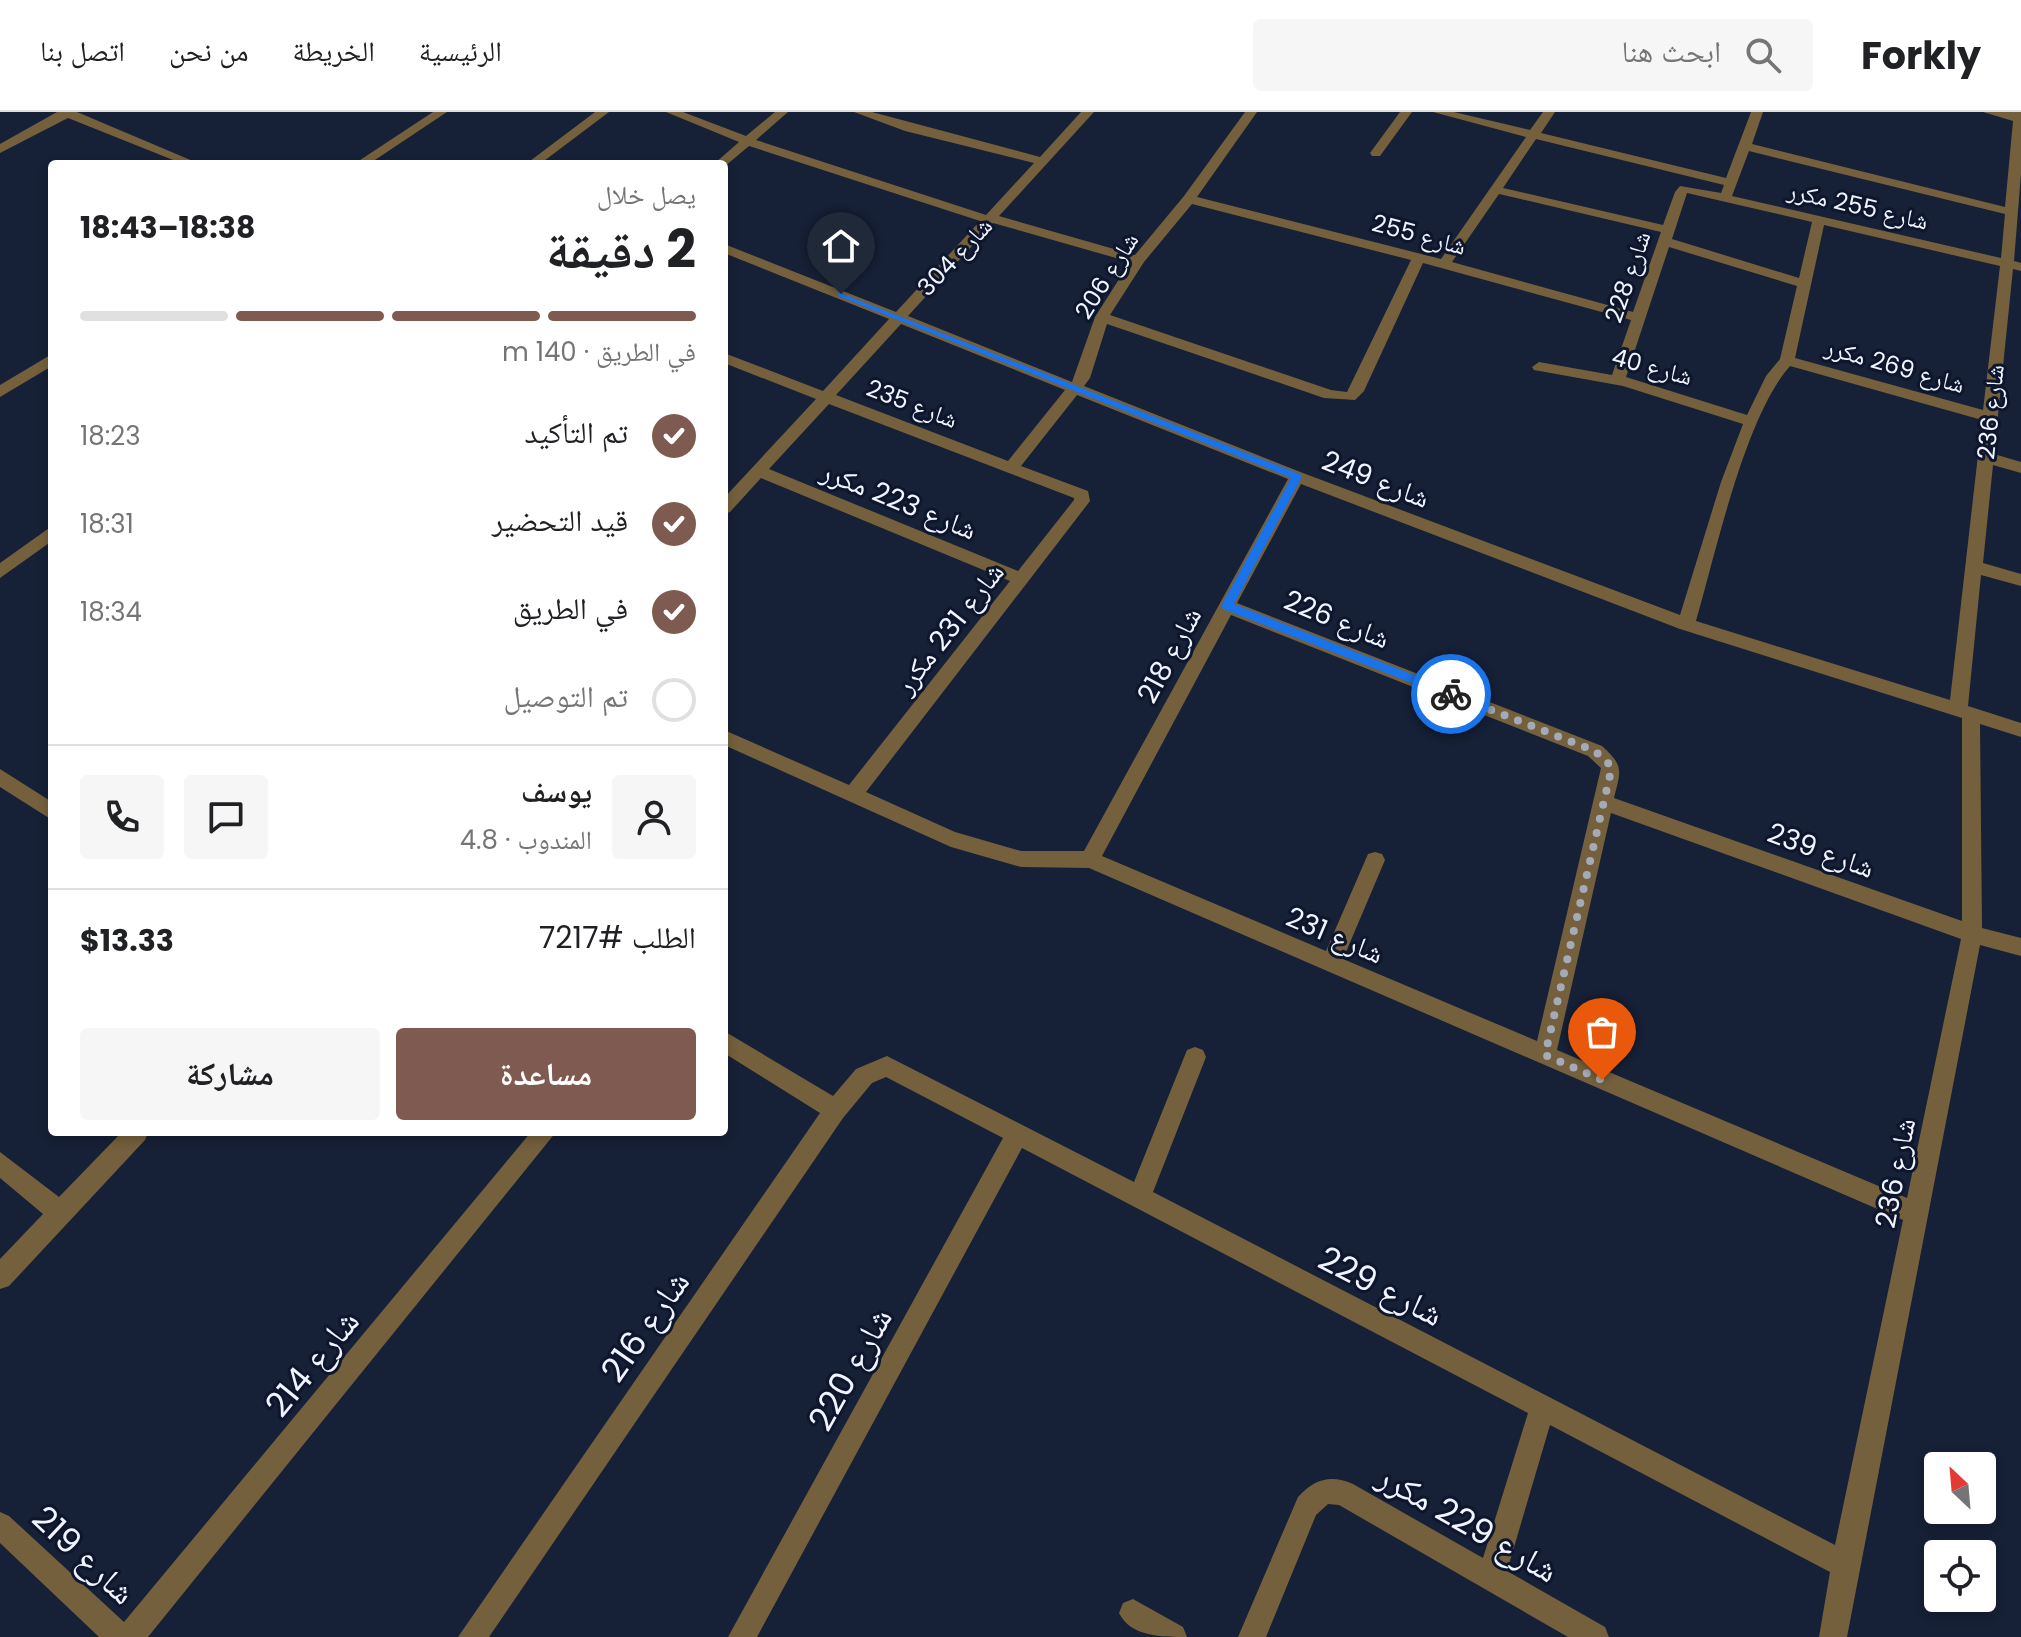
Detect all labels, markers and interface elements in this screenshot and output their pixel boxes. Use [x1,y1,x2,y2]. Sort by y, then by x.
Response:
search box [1253,19,1813,91]
text: Forkly [1861,29,1981,82]
text: ابحث هنا [1622,30,1721,73]
text: اتصل بنا [40,32,125,71]
text: من نحن [169,32,248,71]
text: الخريطة [292,32,375,71]
text: الرئيسية [419,32,502,71]
icon: search [1741,33,1785,77]
street label: شارع 255 مكرر [1784,173,1932,238]
text: يصل خلال [597,177,696,213]
text: 18:38–18:43 [80,206,255,249]
street label: شارع 255 [1368,206,1470,263]
street label: شارع 304 [910,210,1000,303]
pin [807,212,875,294]
text: 2 دقيقة [546,213,696,286]
icon: home [819,224,863,268]
street label: شارع 206 [1067,226,1146,325]
street label: شارع 228 [1596,227,1659,327]
street label: شارع 269 مكرر [1821,330,1969,401]
text: في الطريق · 140 m [502,334,696,370]
street label: شارع 40 [1608,340,1696,393]
street label: شارع 236 [1969,363,2012,461]
street label: شارع 235 [862,371,962,436]
text: تم التأكيد [525,411,628,454]
icon: check [652,414,696,458]
text: 18:23 [80,418,141,454]
street label: شارع 249 [1317,441,1435,518]
street label: شارع 223 مكرر [814,451,982,549]
text: قيد التحضير [492,499,628,542]
icon: check [652,502,696,546]
text: 18:31 [80,506,134,542]
street label: شارع 231 مكرر [885,554,1013,703]
street label: شارع 226 [1278,581,1395,658]
text: في الطريق [513,587,628,630]
icon: check [652,590,696,634]
text: 18:34 [80,594,142,630]
street label: شارع 218 [1128,600,1211,710]
courier [1411,654,1491,734]
icon: bike [1429,672,1473,716]
text: تم التوصيل [503,675,628,718]
text: يوسف [521,770,592,813]
button: phone [80,775,164,859]
button: chat [184,775,268,859]
button: person [612,775,696,859]
street label: شارع 239 [1762,813,1880,888]
text: المندوب · 4.8 [460,822,592,858]
street label: شارع 231 [1280,898,1389,973]
text: الطلب #7217 [539,916,696,959]
text: $13.33 [80,919,174,962]
pin [1568,998,1636,1080]
icon: bag [1580,1010,1624,1054]
button: مشاركة [80,1028,380,1120]
button: مساعدة [396,1028,696,1120]
street label: شارع 236 [1866,1115,1925,1231]
street label: شارع 229 [1310,1234,1452,1338]
street label: شارع 216 [589,1261,701,1391]
street label: شارع 214 [254,1299,370,1427]
street label: شارع 220 [796,1299,904,1439]
street label: شارع 229 مكرر [1368,1451,1567,1594]
north arrow [1924,1452,1996,1524]
map controls [1924,1452,1996,1612]
street label: شارع 219 [22,1495,146,1615]
button: locate [1924,1540,1996,1612]

